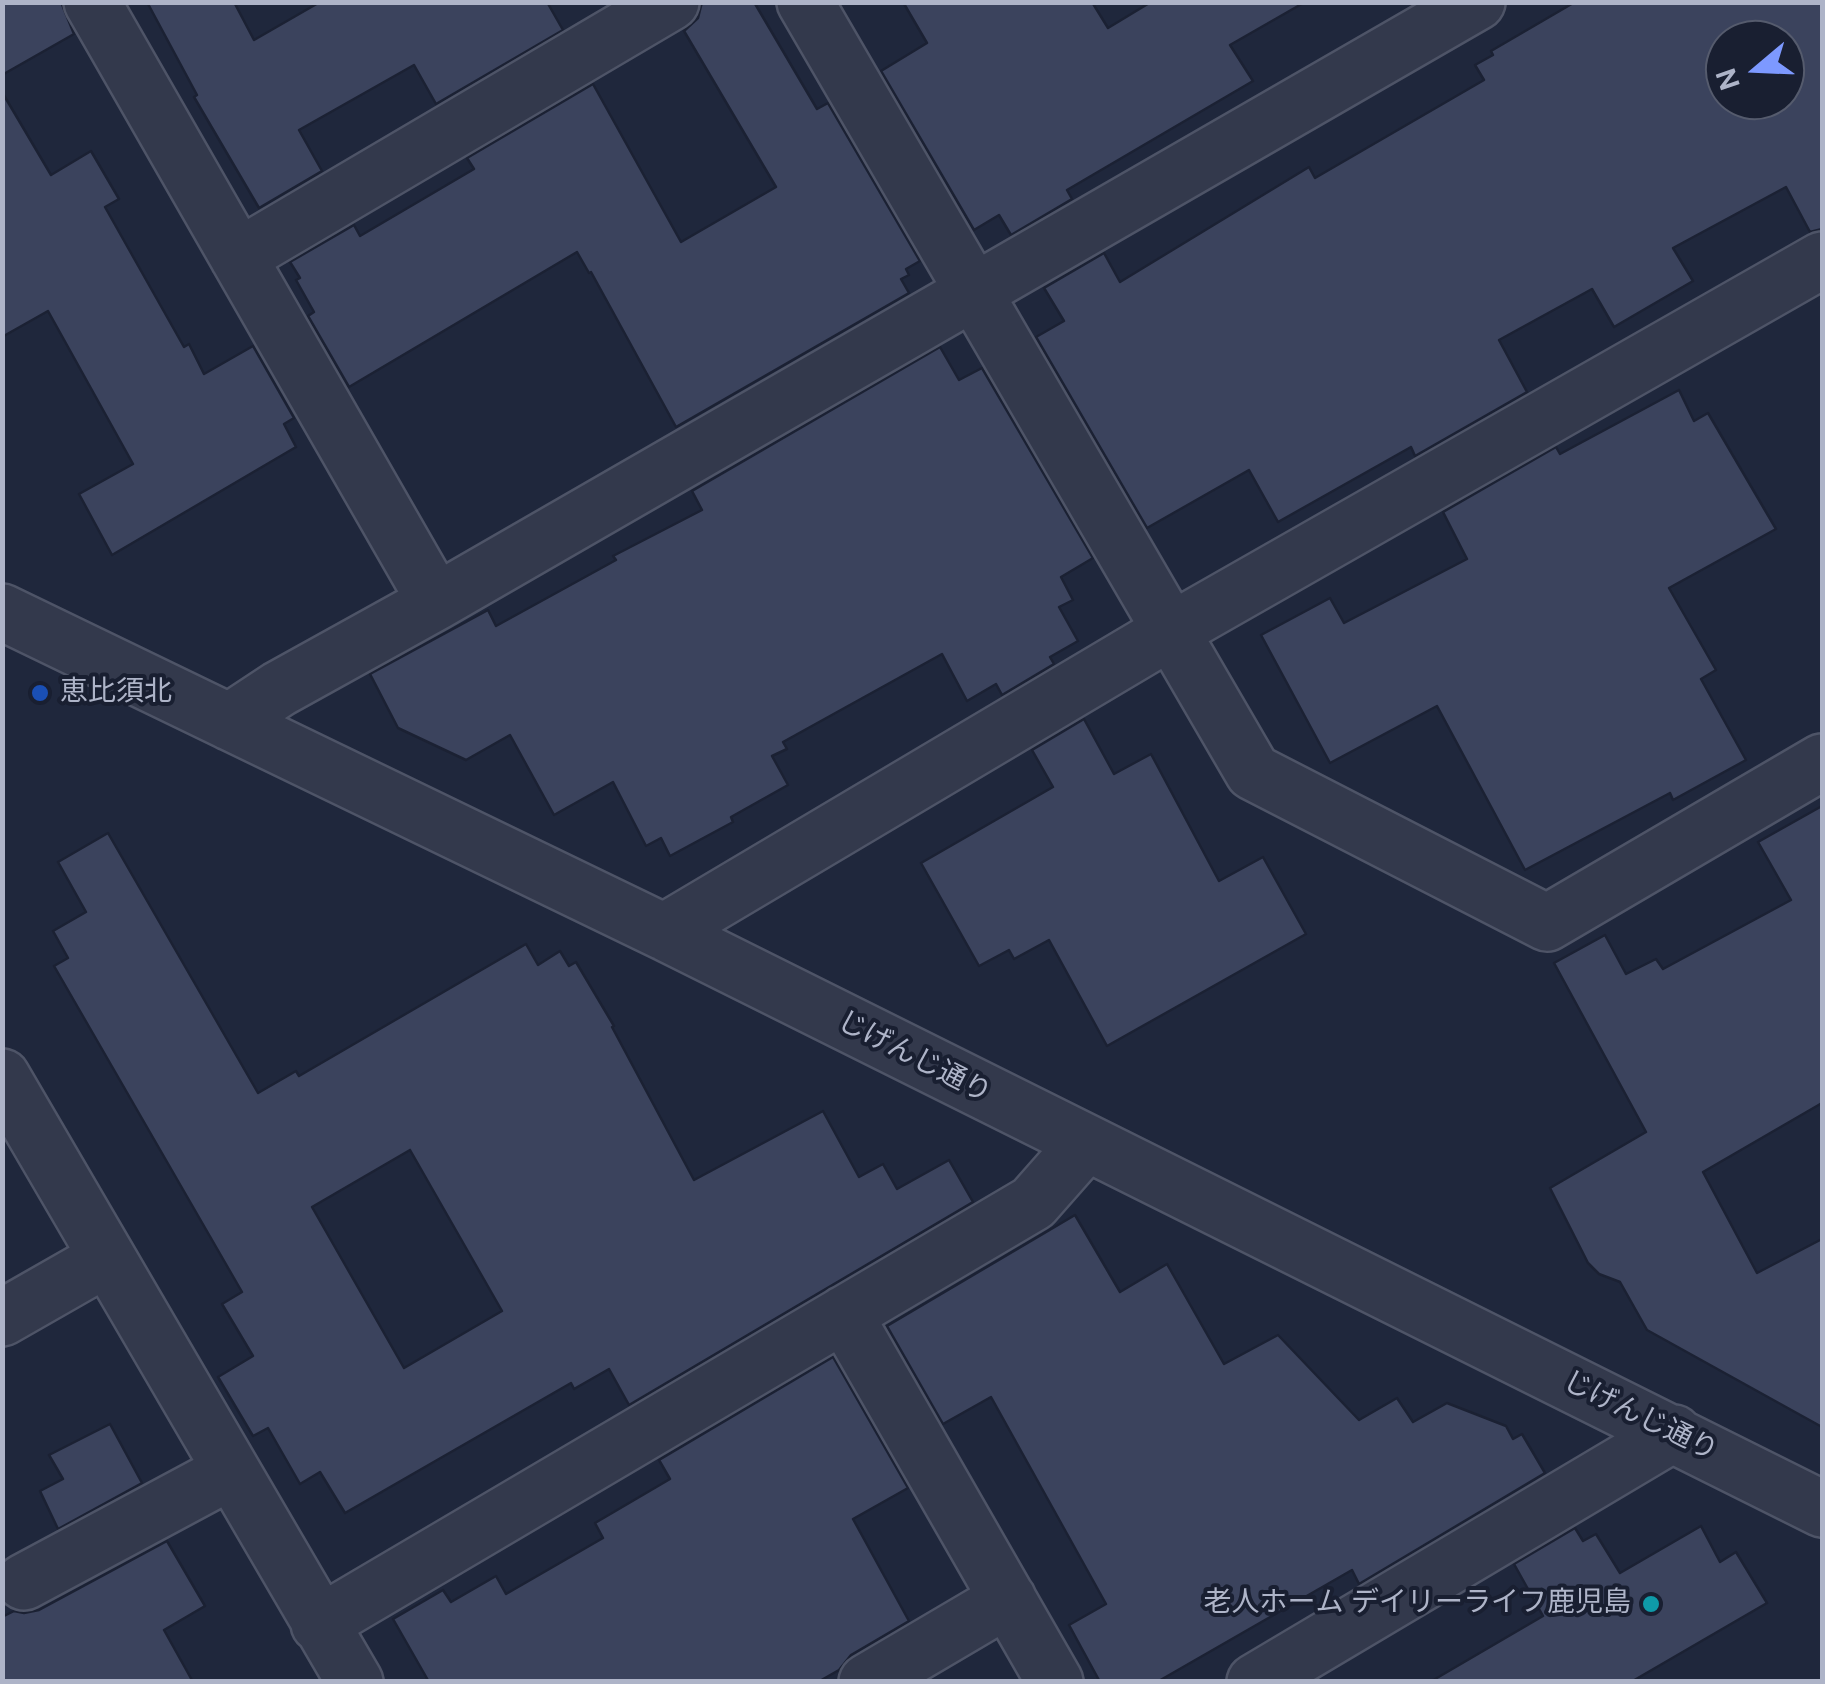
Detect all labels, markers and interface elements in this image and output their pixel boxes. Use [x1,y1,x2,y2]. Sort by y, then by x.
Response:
north arrow [1705,20,1805,120]
text: N [1707,64,1749,95]
place label: 恵比須北 [60,676,172,710]
marker: 恵比須北 [29,682,51,704]
street label: じげんじ通り [832,1005,996,1111]
street label: じげんじ通り [1557,1365,1723,1469]
place label: 老人ホーム デイリーライフ鹿児島 [1204,1587,1631,1621]
marker: 老人ホーム デイリーライフ鹿児島 [1640,1593,1662,1615]

